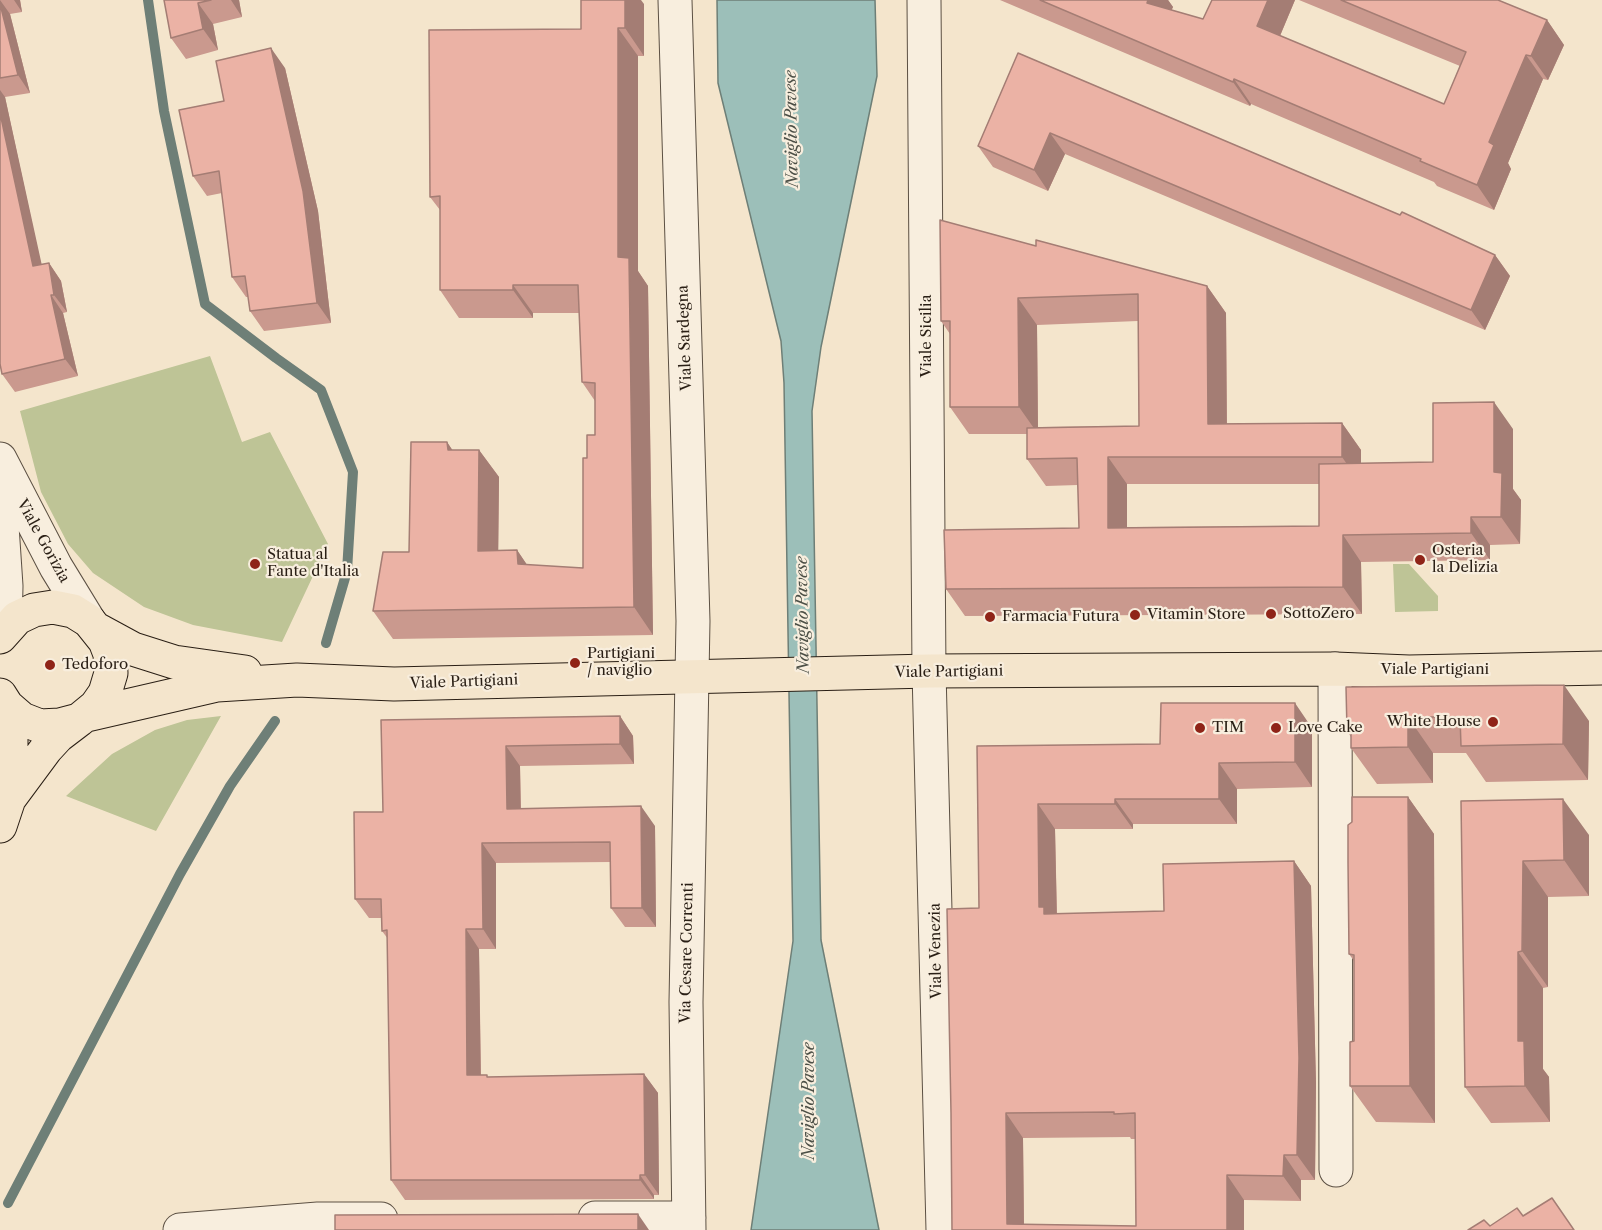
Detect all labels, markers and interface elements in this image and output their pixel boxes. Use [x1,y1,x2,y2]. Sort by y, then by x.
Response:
water label: Naviglio Pavese [781,70,803,188]
street label: Viale Sardegna [674,285,696,391]
street label: Viale Sicilia [918,294,936,378]
street label: Viale Gorizia [13,496,73,586]
place label: Osteria la Delizia [1432,542,1498,577]
place label: Statua al Fante d'Italia [267,546,359,581]
marker: Osteria la Delizia [1413,553,1427,567]
water label: Naviglio Pavese [792,556,814,674]
marker: Statua al Fante d'Italia [248,557,262,571]
place label: SottoZero [1283,605,1355,623]
place label: Vitamin Store [1147,606,1246,624]
marker: SottoZero [1264,607,1278,621]
place label: Farmacia Futura [1002,608,1119,626]
marker: Vitamin Store [1128,608,1142,622]
marker: Farmacia Futura [983,610,997,624]
place label: Partigiani / naviglio [587,645,655,680]
place label: Tedoforo [62,656,128,674]
marker: Partigiani / naviglio [568,656,582,670]
marker: Tedoforo [43,658,57,672]
street label: Viale Partigiani [1381,661,1489,679]
street label: Viale Partigiani [895,662,1003,682]
street label: Viale Partigiani [410,671,518,693]
place label: White House [1387,713,1481,731]
marker: White House [1486,715,1500,729]
place label: TIM [1212,719,1244,737]
place label: Love Cake [1288,719,1363,737]
marker: TIM [1193,721,1207,735]
marker: Love Cake [1269,721,1283,735]
street label: Via Cesare Correnti [677,882,697,1024]
street label: Viale Venezia [926,903,946,999]
water label: Naviglio Pavese [799,1042,819,1160]

